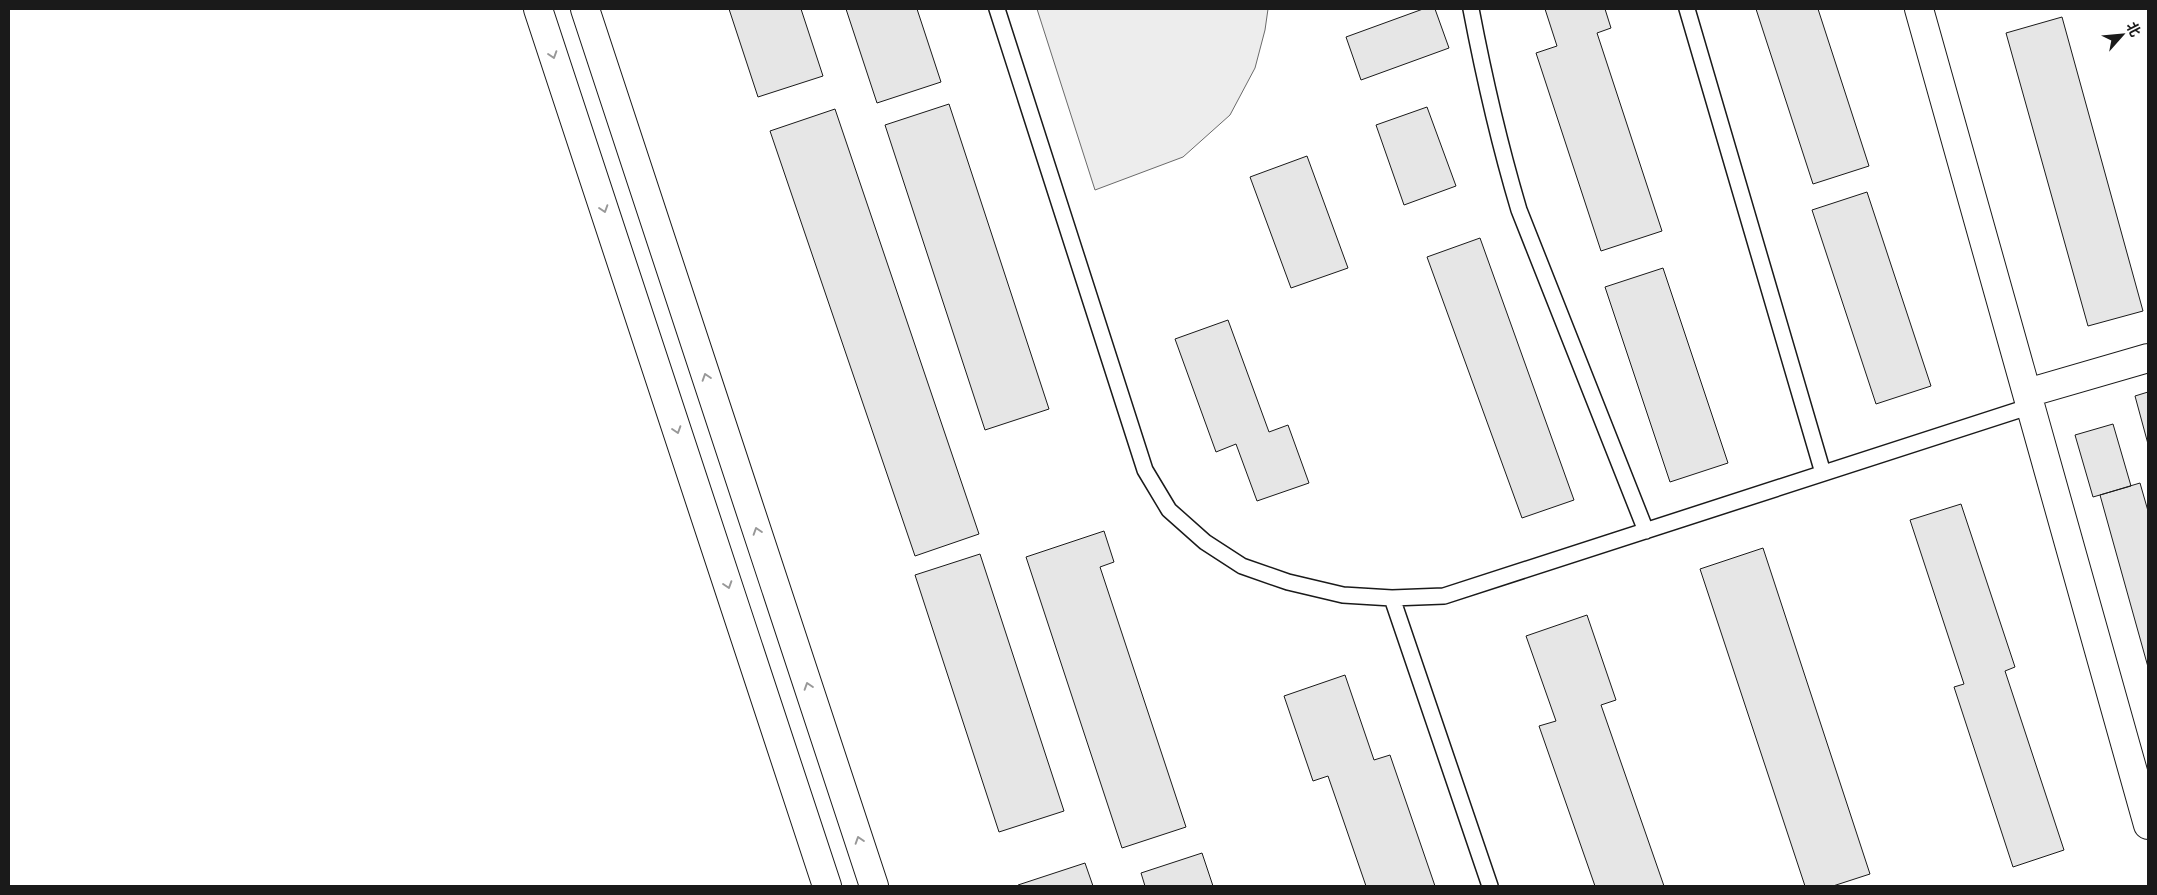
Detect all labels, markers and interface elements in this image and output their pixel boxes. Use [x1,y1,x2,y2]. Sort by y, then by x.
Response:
north arrow [2097,10,2147,60]
text: 北 [2121,18,2146,40]
one-way arrow [548,50,558,59]
one-way arrow [598,205,608,213]
one-way arrow [702,373,712,382]
one-way arrow [671,426,681,434]
one-way arrow [753,528,763,536]
one-way arrow [722,580,732,588]
one-way arrow [804,682,814,690]
one-way arrow [854,836,864,845]

